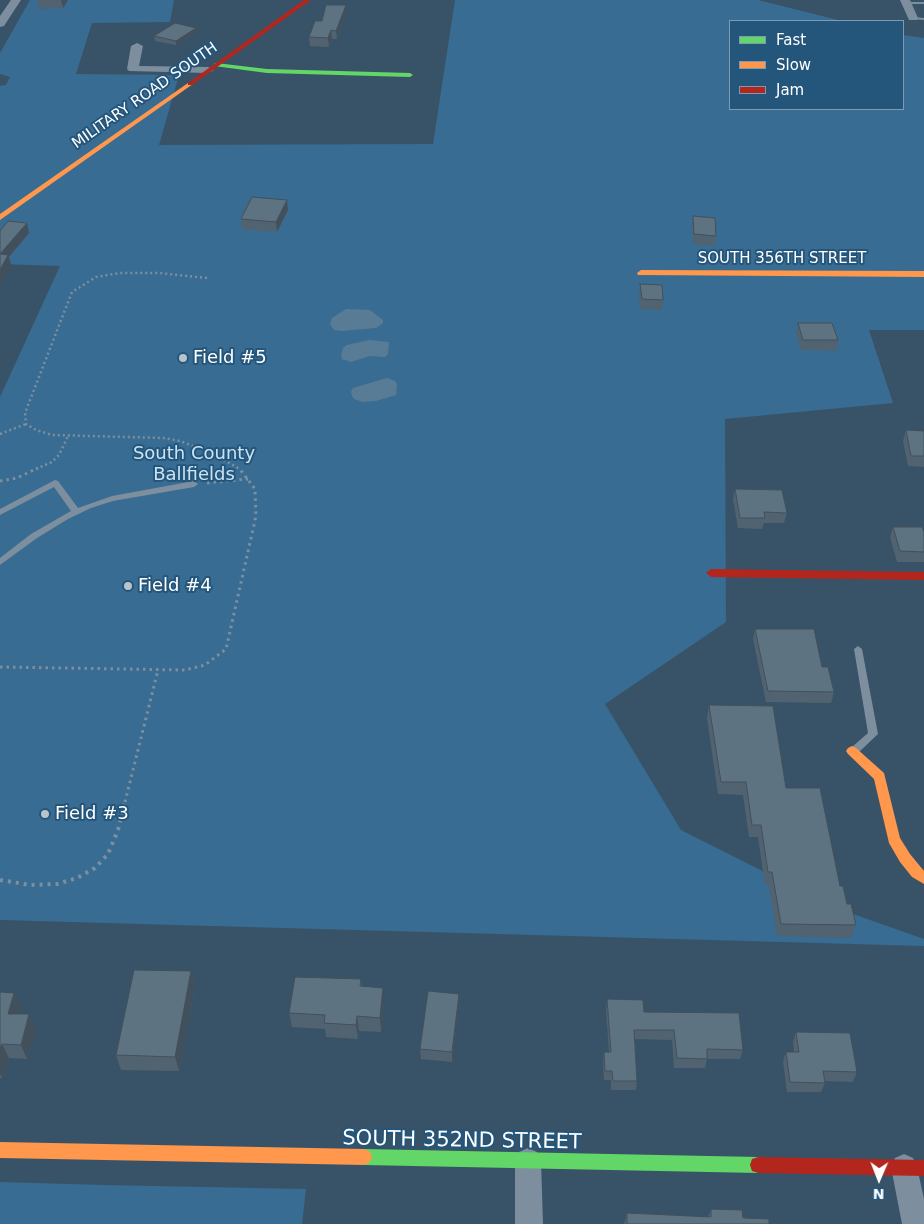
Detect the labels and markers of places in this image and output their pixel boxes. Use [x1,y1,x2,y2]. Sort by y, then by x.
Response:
place label: Field #5 [193,347,267,369]
marker: Field #5 [177,352,189,364]
place label: Field #4 [138,575,212,597]
marker: Field #4 [122,580,134,592]
place label: Field #3 [55,803,129,825]
marker: Field #3 [39,808,51,820]

